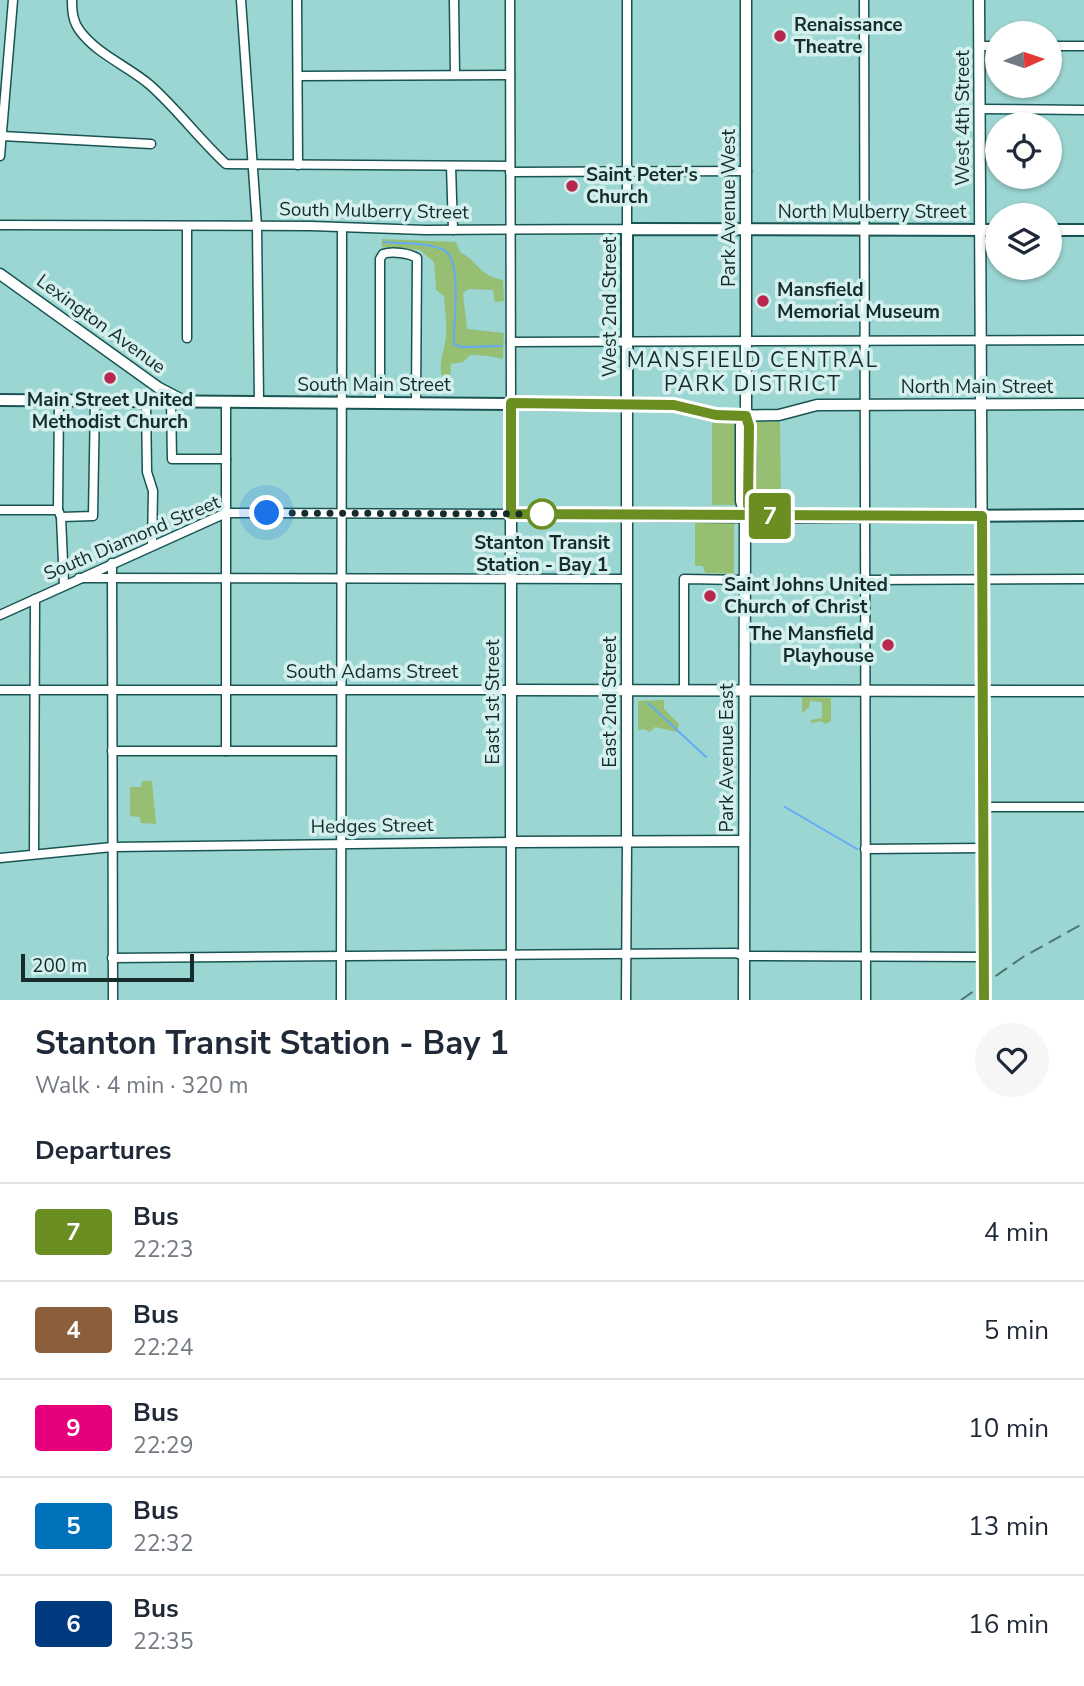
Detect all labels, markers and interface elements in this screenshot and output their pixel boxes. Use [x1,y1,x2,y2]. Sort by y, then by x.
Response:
place label: Renaissance Theatre [794,12,903,60]
north arrow [985,21,1062,98]
map controls [985,21,1062,280]
marker: Renaissance Theatre [772,28,788,44]
street label: West 4th Street [950,50,976,186]
button: locate [985,112,1062,189]
street label: Park Avenue West [716,129,742,287]
place label: Saint Peter's Church [586,162,698,210]
marker: Saint Peter's Church [564,178,580,194]
street label: South Mulberry Street [279,196,469,226]
street label: North Mulberry Street [778,199,967,225]
button: layers [985,203,1062,280]
street label: West 2nd Street [597,236,623,377]
street label: Lexington Avenue [31,268,171,380]
place label: Mansfield Memorial Museum [777,277,940,325]
marker: Mansfield Memorial Museum [755,293,771,309]
district label: MANSFIELD CENTRAL PARK DISTRICT [627,346,879,398]
marker: Main Street United Methodist Church [102,370,118,386]
street label: South Main Street [297,372,451,398]
street label: North Main Street [901,374,1054,400]
place label: Main Street United Methodist Church [27,387,193,435]
street label: South Diamond Street [40,489,224,587]
line badge: 7 [747,493,793,539]
your location [249,495,284,530]
marker: Stanton Transit Station - Bay 1 [527,499,557,529]
text: 7 [763,500,777,532]
place label: Stanton Transit Station - Bay 1 [474,530,611,578]
place label: Saint Johns United Church of Christ [724,572,888,620]
marker: Saint Johns United Church of Christ [702,588,718,604]
place label: The Mansfield Playhouse [749,621,874,669]
street label: East 2nd Street [597,636,623,768]
marker: The Mansfield Playhouse [880,637,896,653]
street label: East 1st Street [480,639,506,765]
street label: South Adams Street [286,659,458,685]
street label: Park Avenue East [714,683,740,833]
street label: Hedges Street [310,812,434,840]
scale bar [21,951,194,983]
text: 200 m [32,953,87,979]
text: Stanton Transit Station - Bay 1 [35,1021,509,1066]
button: heart [975,1023,1049,1097]
text: Walk · 4 min · 320 m [35,1070,248,1101]
text: Departures [35,1133,171,1168]
text: Bus [133,1199,179,1234]
text: 4 min [984,1215,1049,1250]
text: 7 [66,1216,81,1248]
text: 22:23 [133,1234,193,1265]
text: Bus [133,1297,179,1332]
text: 5 min [984,1313,1049,1348]
text: 4 [66,1314,81,1346]
text: 22:24 [133,1332,193,1363]
text: Bus [133,1395,179,1430]
text: 10 min [968,1411,1049,1446]
text: 9 [66,1412,81,1444]
text: 22:29 [133,1430,193,1461]
text: Bus [133,1493,179,1528]
text: 13 min [968,1509,1049,1544]
text: 5 [66,1510,81,1542]
text: 22:32 [133,1528,193,1559]
text: Bus [133,1591,179,1626]
text: 16 min [968,1607,1049,1642]
text: 6 [66,1608,81,1640]
text: 22:35 [133,1626,193,1657]

